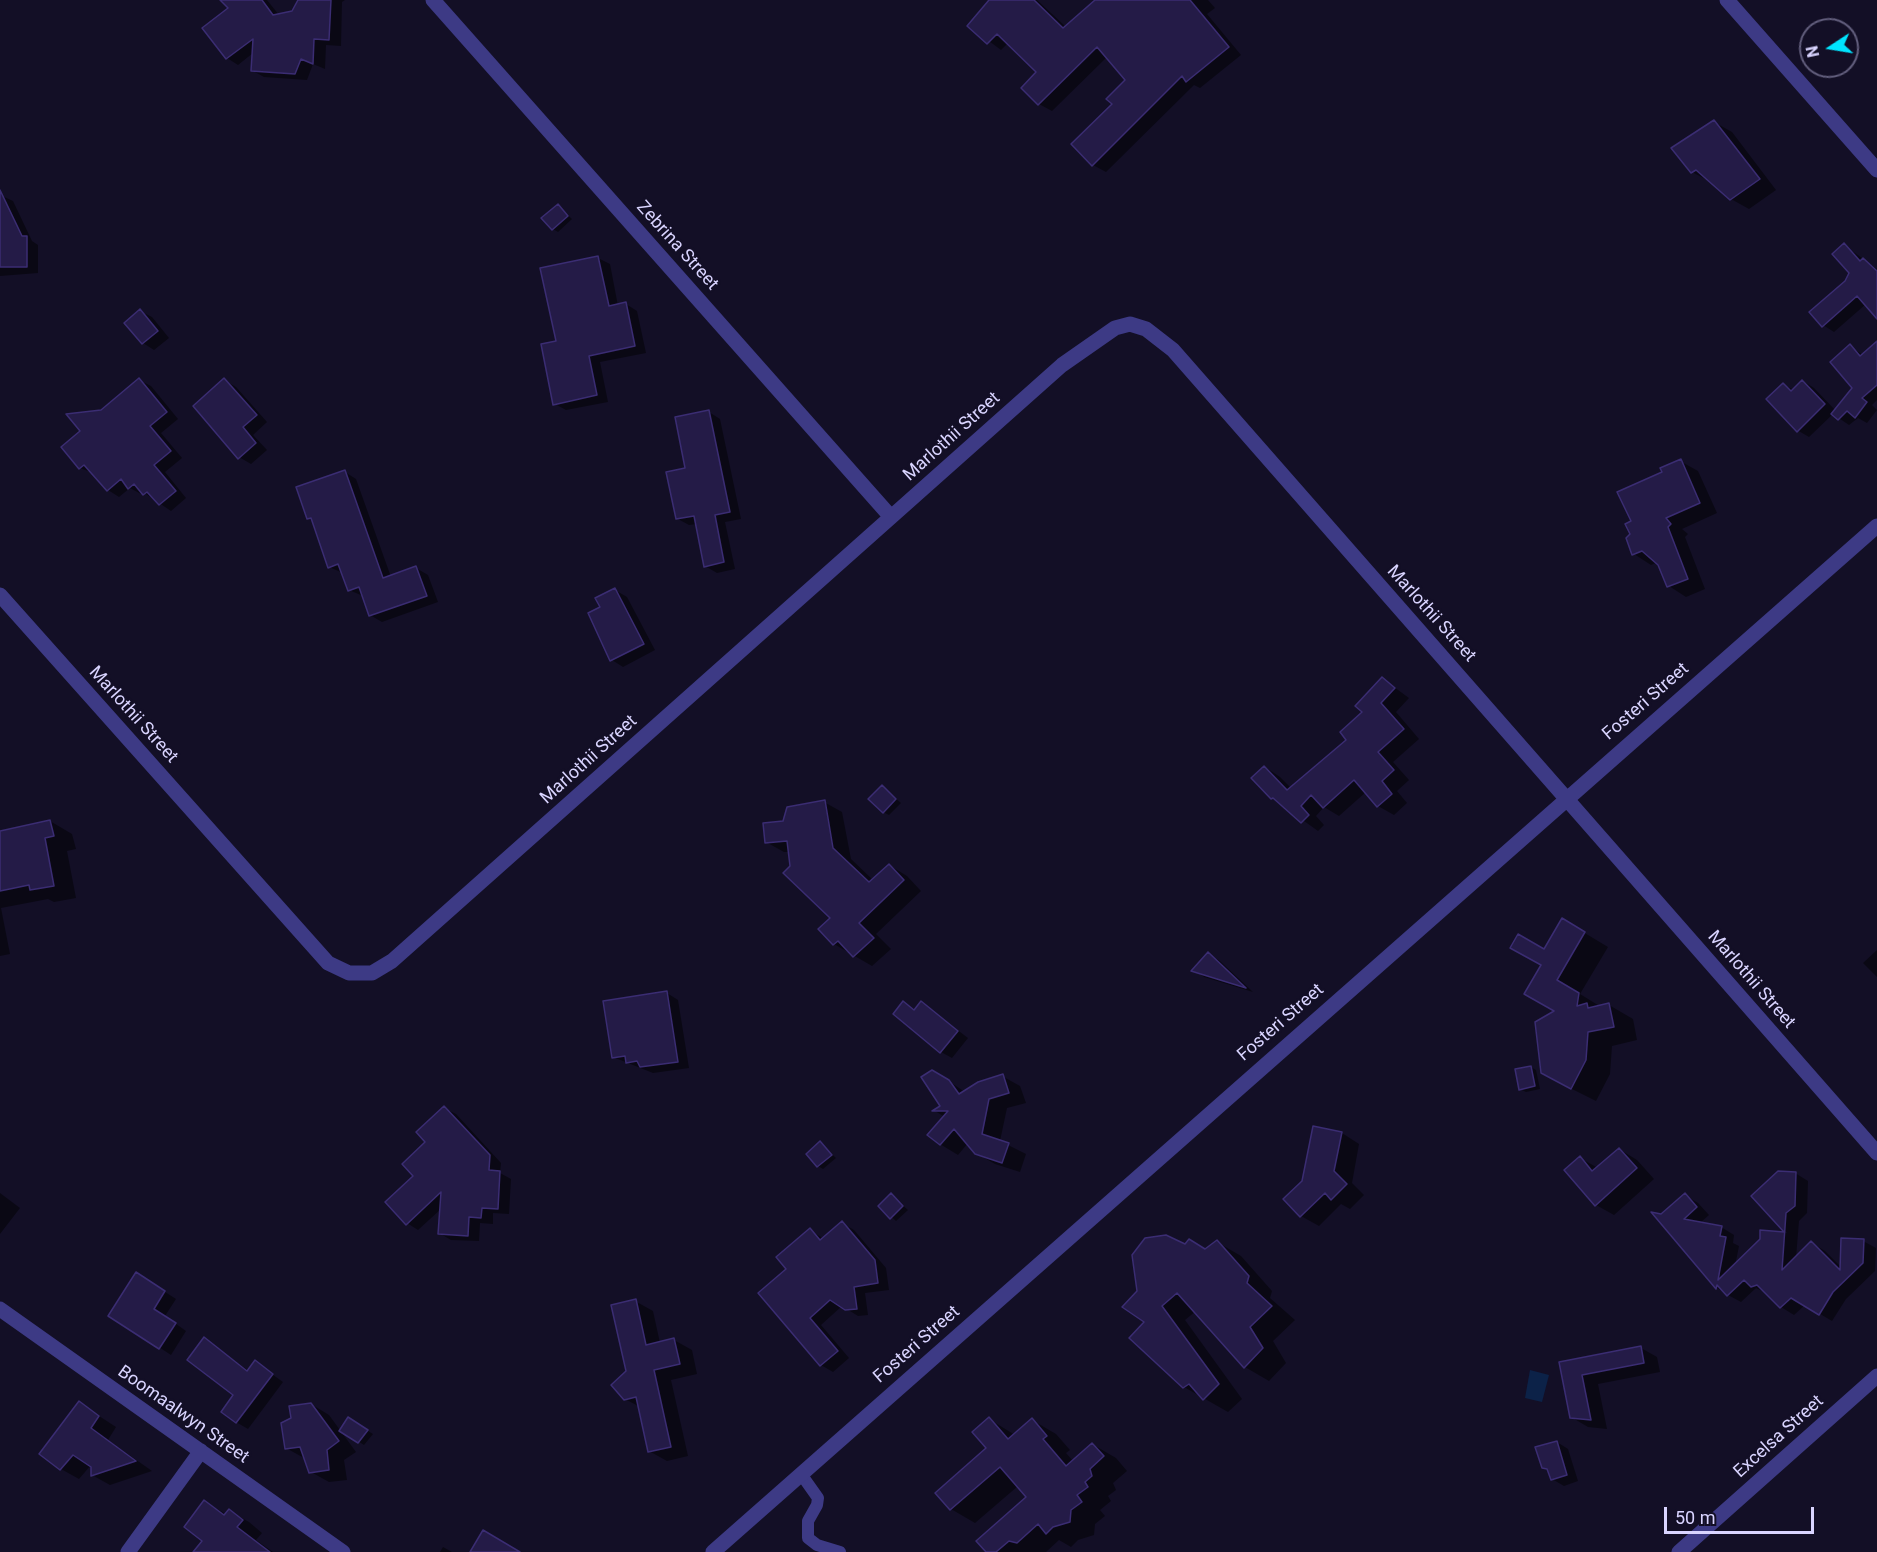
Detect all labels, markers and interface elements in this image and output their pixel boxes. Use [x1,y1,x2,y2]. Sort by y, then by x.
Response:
north arrow [1799,18,1859,78]
text: N [1802,44,1823,59]
street label: Zebrina Street [631,197,723,295]
street label: Marlothii Street [899,388,1005,486]
street label: Marlothii Street [1382,561,1480,667]
street label: Fosteri Street [1598,659,1694,745]
street label: Marlothii Street [84,662,182,768]
street label: Marlothii Street [536,711,642,809]
street label: Marlothii Street [1703,927,1799,1033]
street label: Fosteri Street [1233,980,1329,1066]
street label: Fosteri Street [869,1302,965,1388]
street label: Boomaalwyn Street [113,1362,253,1468]
street label: Excelsa Street [1730,1391,1828,1483]
scale bar [1667,1495,1817,1533]
text: 50 m [1675,1507,1715,1528]

